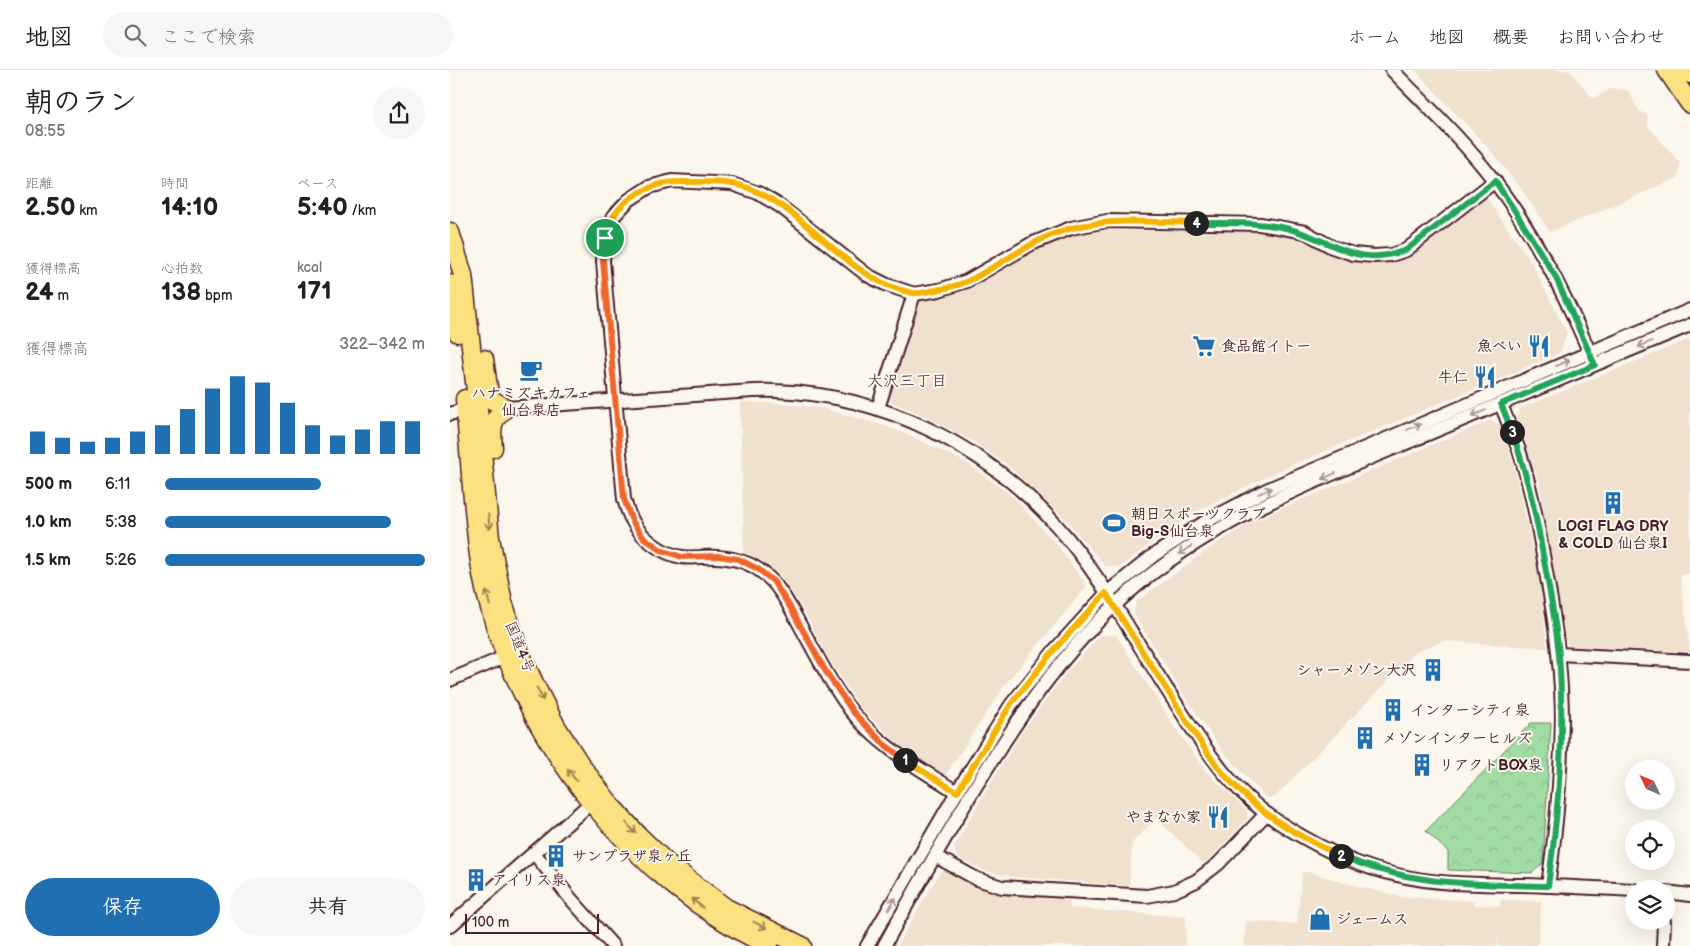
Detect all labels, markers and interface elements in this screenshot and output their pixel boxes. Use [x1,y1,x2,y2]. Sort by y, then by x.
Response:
search box [103,12,453,57]
icon: search [121,21,149,49]
text: 地図 [25,23,73,52]
text: ここで検索 [161,26,256,49]
text: ホーム [1348,27,1401,48]
text: 地図 [1429,27,1465,48]
text: 概要 [1493,27,1529,48]
text: お問い合わせ [1557,27,1665,48]
text: 朝のラン [25,86,137,119]
button: share [373,87,425,139]
text: 08:55 [25,122,65,141]
text: 距離 [25,175,53,192]
text: 時間 [161,175,189,192]
text: ペース [297,175,338,192]
text: 2.50 [25,192,75,223]
text: 14:10 [161,192,218,223]
text: 5:40 [297,192,348,223]
text: km [75,202,98,219]
text: /km [348,202,376,219]
pin: 4 [1184,210,1208,236]
text: 4 [1192,215,1201,232]
pin [584,217,626,259]
icon: arrive [591,224,619,252]
text: kcal [297,259,322,276]
text: 獲得標高 [25,260,81,277]
text: 心拍数 [161,260,203,277]
text: 171 [297,276,332,307]
text: 24 [25,277,54,308]
text: 138 [161,277,201,308]
text: m [54,287,69,304]
text: bpm [201,287,233,304]
supermarket icon: 食品館イトー [1191,333,1217,359]
restaurant icon: 魚べい [1526,333,1552,359]
text: 322–342 m [339,335,425,354]
place label: 食品館イトー [1221,337,1311,356]
place label: 魚べい [1477,337,1522,356]
text: 獲得標高 [25,340,89,359]
one-way arrow [1638,340,1653,350]
cafe icon: ハナミズキカフェ 仙台泉店 [518,357,544,383]
one-way arrow [1555,358,1570,368]
restaurant icon: 牛仁 [1472,364,1498,390]
place label: 牛仁 [1438,368,1468,387]
district label: 大沢三丁目 [867,372,947,391]
place label: ハナミズキカフェ 仙台泉店 [471,384,591,420]
one-way arrow [1472,409,1487,418]
pin: 3 [1500,420,1524,444]
one-way arrow [1406,421,1421,431]
text: 3 [1508,424,1517,441]
one-way arrow [1322,471,1337,481]
text: 500 m [25,475,72,494]
text: 6:11 [105,475,130,494]
one-way arrow [1257,486,1272,496]
building icon: LOGI FLAG DRY & COLD 仙台泉I [1600,490,1626,516]
place label: 朝日スポーツクラブ Big-S仙台泉 [1131,505,1266,541]
sports icon: 朝日スポーツクラブ Big-S仙台泉 [1101,510,1127,536]
text: 1.0 km [25,513,72,532]
text: 5:38 [105,513,137,532]
one-way arrow [484,514,494,530]
place label: LOGI FLAG DRY & COLD 仙台泉I [1558,517,1669,553]
one-way arrow [1178,545,1192,555]
text: 1.5 km [25,551,71,570]
text: 5:26 [105,551,137,570]
one-way arrow [482,590,492,606]
street label: 国道4号 [501,619,538,676]
building icon: シャーメゾン大沢 [1420,657,1446,683]
place label: シャーメゾン大沢 [1297,661,1416,680]
one-way arrow [536,686,545,701]
building icon: インターシティ泉 [1380,697,1406,723]
place label: インターシティ泉 [1410,701,1529,720]
building icon: メゾンインターヒルズ [1352,725,1378,751]
place label: メゾンインターヒルズ [1382,729,1532,748]
pin: 1 [892,748,918,772]
text: 1 [903,752,908,769]
building icon: リアクトBOX泉 [1409,752,1435,778]
place label: リアクトBOX泉 [1439,756,1543,775]
north arrow [1625,760,1675,810]
map controls [1625,760,1675,930]
one-way arrow [567,768,577,782]
restaurant icon: やまなか家 [1205,804,1231,830]
place label: やまなか家 [1126,808,1201,827]
button: locate [1625,820,1675,870]
one-way arrow [625,821,637,834]
building icon: サンプラザ泉ヶ丘 [543,843,569,869]
pin: 2 [1328,844,1354,868]
place label: サンプラザ泉ヶ丘 [572,847,692,866]
text: 2 [1337,848,1346,865]
building icon: アイリス泉 [463,867,489,893]
place label: アイリス泉 [492,871,566,890]
button: 保存 [25,878,220,936]
button: 共有 [230,878,425,936]
button: layers [1625,880,1675,930]
one-way arrow [887,896,897,911]
one-way arrow [691,898,704,909]
shop icon: ジェームス [1307,906,1333,932]
place label: ジェームス [1336,910,1408,929]
scale bar [465,911,599,934]
text: 100 m [472,914,509,931]
one-way arrow [752,920,767,930]

